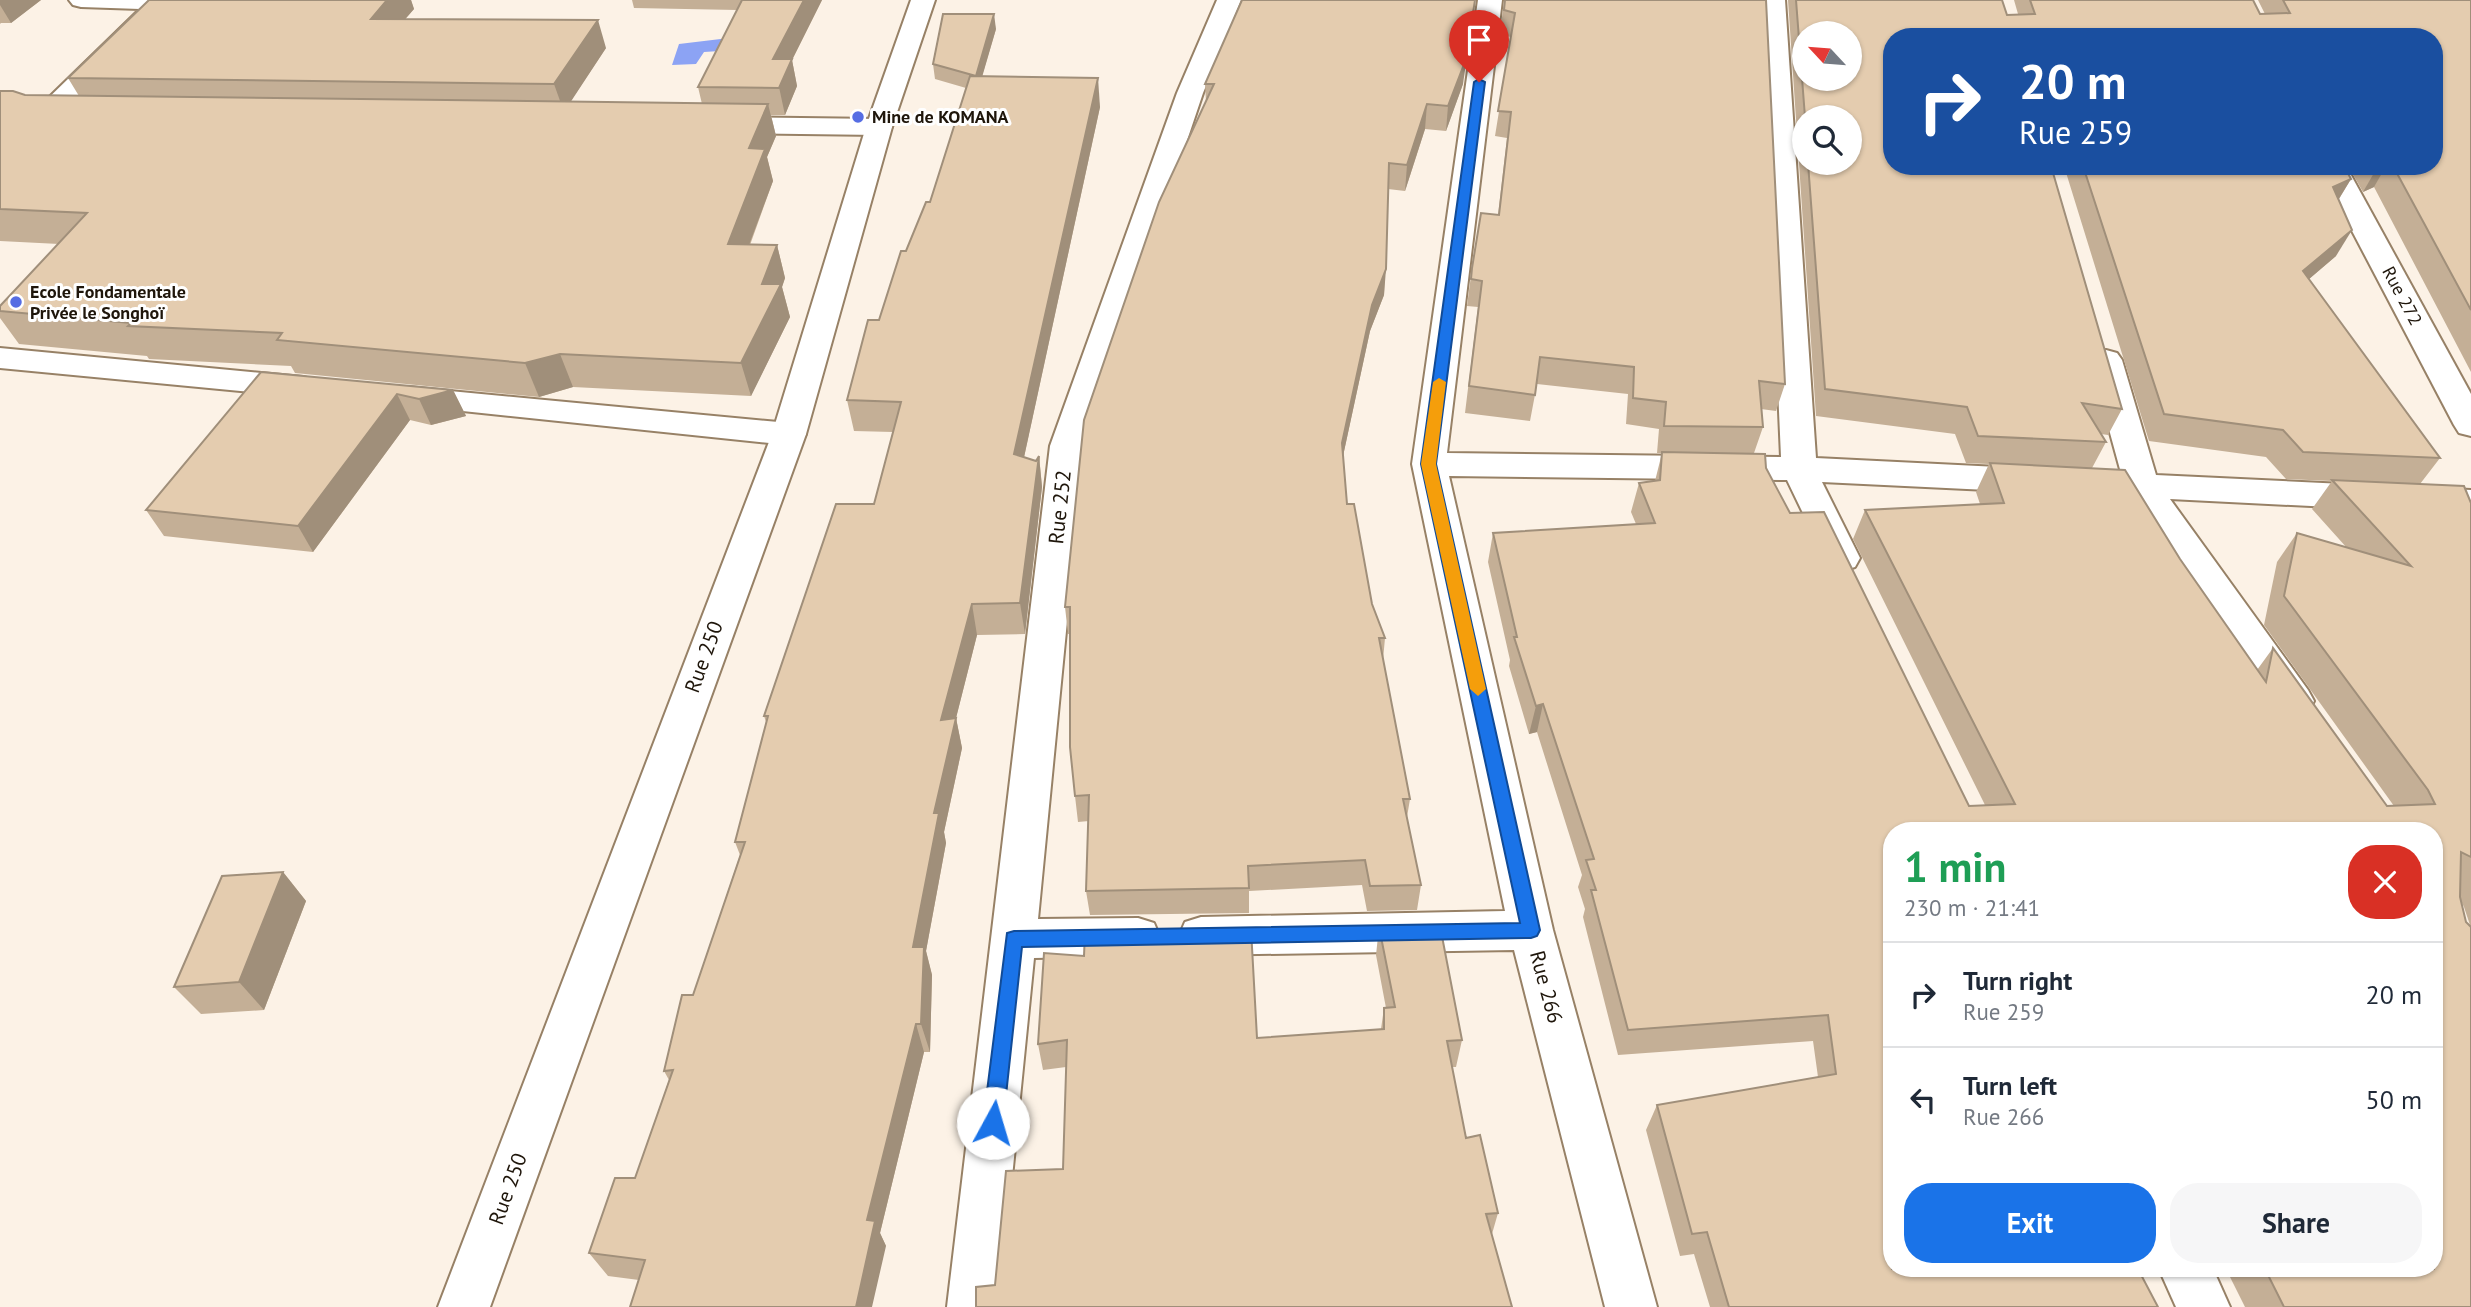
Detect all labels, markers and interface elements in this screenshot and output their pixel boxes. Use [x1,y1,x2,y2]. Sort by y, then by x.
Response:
pin [1449,10,1509,82]
icon: arrive [1460,21,1498,59]
north arrow [1792,21,1862,91]
map controls [1792,21,1862,175]
text: 20 m [2019,49,2126,113]
icon: right [1904,56,1995,147]
place label: Mine de KOMANA [872,105,1008,128]
button: search [1792,105,1862,175]
marker: Mine de KOMANA [850,109,866,125]
text: Rue 259 [2019,111,2132,153]
street label: Rue 272 [2377,262,2428,329]
place label: Ecole Fondamentale Privée le Songhoï [30,280,186,324]
marker: Ecole Fondamentale Privée le Songhoï [8,294,24,310]
street label: Rue 252 [1042,469,1077,545]
street label: Rue 250 [678,617,729,696]
text: 1 min [1904,839,2006,894]
button: close [2348,845,2422,919]
text: 230 m · 21:41 [1904,893,2040,922]
street label: Rue 266 [1524,948,1569,1026]
text: Turn right [1963,964,2072,997]
icon: right [1904,976,1942,1014]
text: 20 m [2366,978,2422,1011]
text: Rue 259 [1963,997,2044,1026]
text: Turn left [1963,1069,2057,1102]
icon: left [1904,1081,1942,1119]
text: 50 m [2366,1083,2422,1116]
position arrow [956,1086,1030,1160]
text: Rue 266 [1963,1102,2044,1131]
street label: Rue 250 [482,1149,533,1228]
button: Exit [1904,1183,2156,1263]
button: Share [2170,1183,2422,1263]

